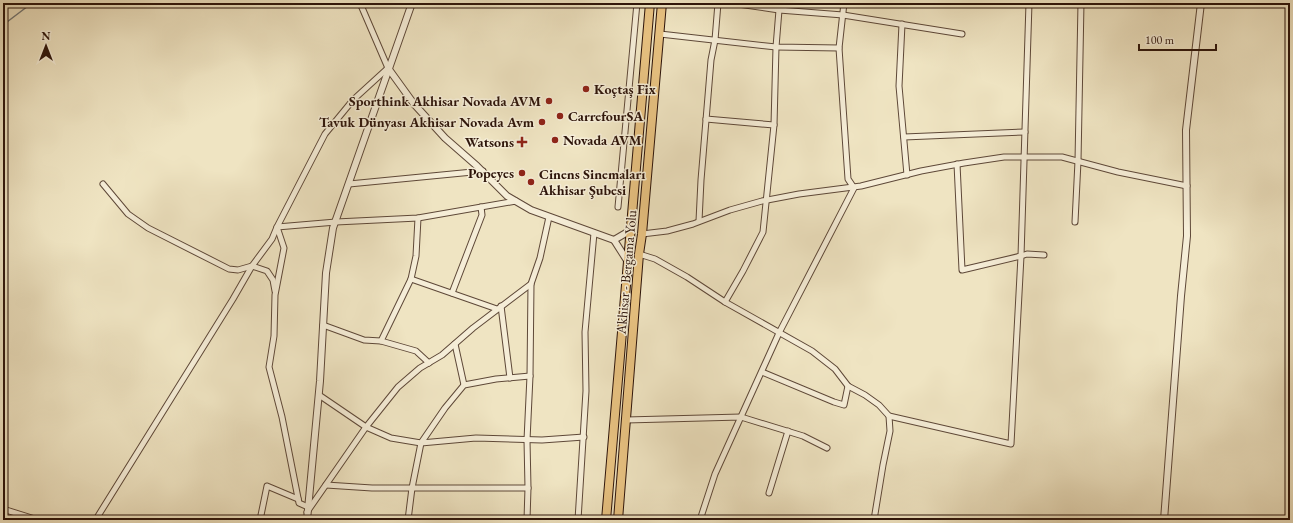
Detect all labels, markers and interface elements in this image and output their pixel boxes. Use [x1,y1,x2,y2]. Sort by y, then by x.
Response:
north arrow [26,26,66,66]
scale bar [1139,26,1216,52]
text: N [42,29,51,43]
text: 100 m [1145,32,1175,48]
place label: Koçtaş Fix [594,80,656,98]
marker: Koçtaş Fix [581,84,591,94]
place label: Sporthink Akhisar Novada AVM [349,92,541,110]
marker: Sporthink Akhisar Novada AVM [544,96,554,106]
place label: CarrefourSA [568,107,644,125]
marker: CarrefourSA [555,111,565,121]
place label: Tavuk Dünyası Akhisar Novada Avm [319,113,535,131]
marker: Tavuk Dünyası Akhisar Novada Avm [537,117,547,127]
place label: Novada AVM [563,131,642,149]
place label: Watsons [465,133,514,151]
marker: Novada AVM [550,135,560,145]
marker: Watsons [517,137,527,147]
place label: Popeyes [468,164,514,182]
place label: Cinens Sinemaları Akhisar Şubesi [538,165,645,199]
marker: Popeyes [517,168,527,178]
marker: Cinens Sinemaları Akhisar Şubesi [526,177,536,187]
street label: Akhisar - Bergama Yolu [612,209,640,336]

